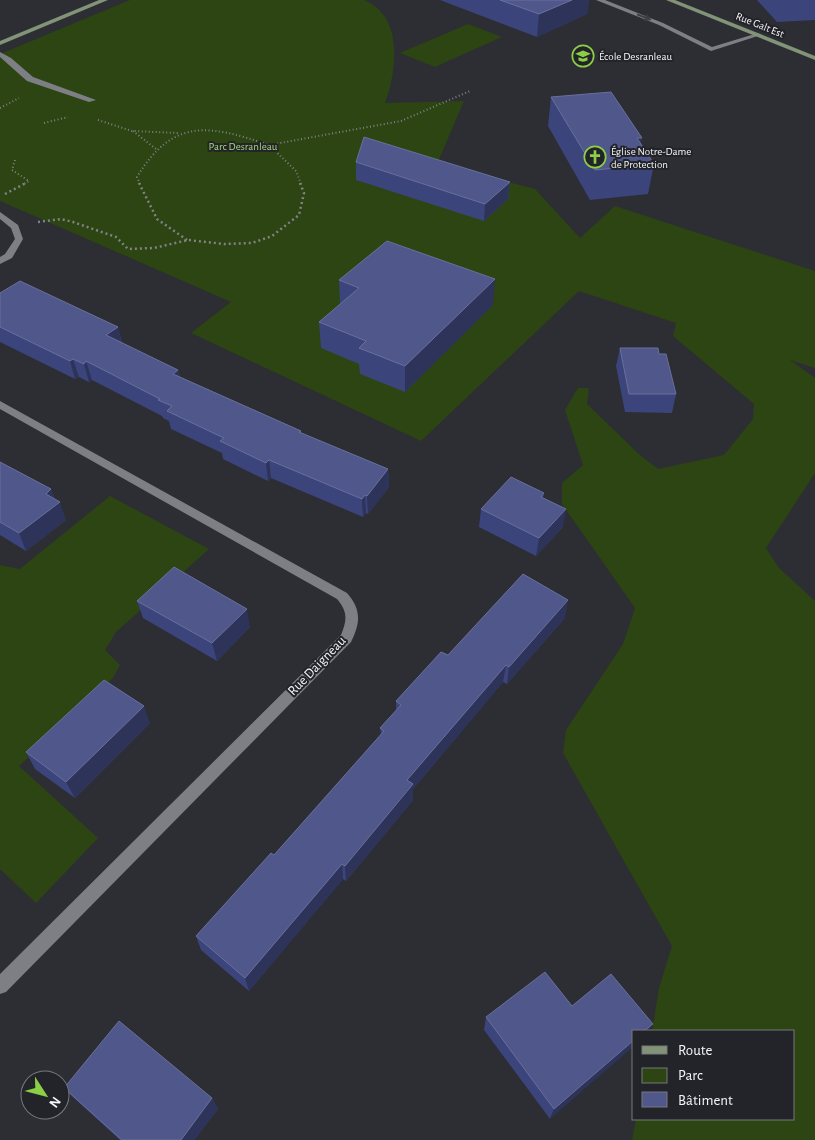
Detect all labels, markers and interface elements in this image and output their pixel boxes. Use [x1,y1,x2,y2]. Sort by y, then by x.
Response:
street label: Rue Galt Est [734,10,786,40]
one-way arrow [637,14,651,22]
school or university icon: École Desranleau [571,44,595,68]
place label: École Desranleau [599,50,672,62]
park label: Parc Desranleau [209,141,278,152]
church icon: Église Notre-Dame de Protection [583,145,607,169]
place label: Église Notre-Dame de Protection [611,145,691,170]
street label: Rue Daigneau [285,634,349,698]
legend [632,1030,795,1120]
text: Route [678,1043,712,1058]
text: Parc [678,1068,703,1083]
north arrow [20,1070,70,1120]
text: Bâtiment [678,1093,733,1108]
text: N [46,1094,63,1110]

